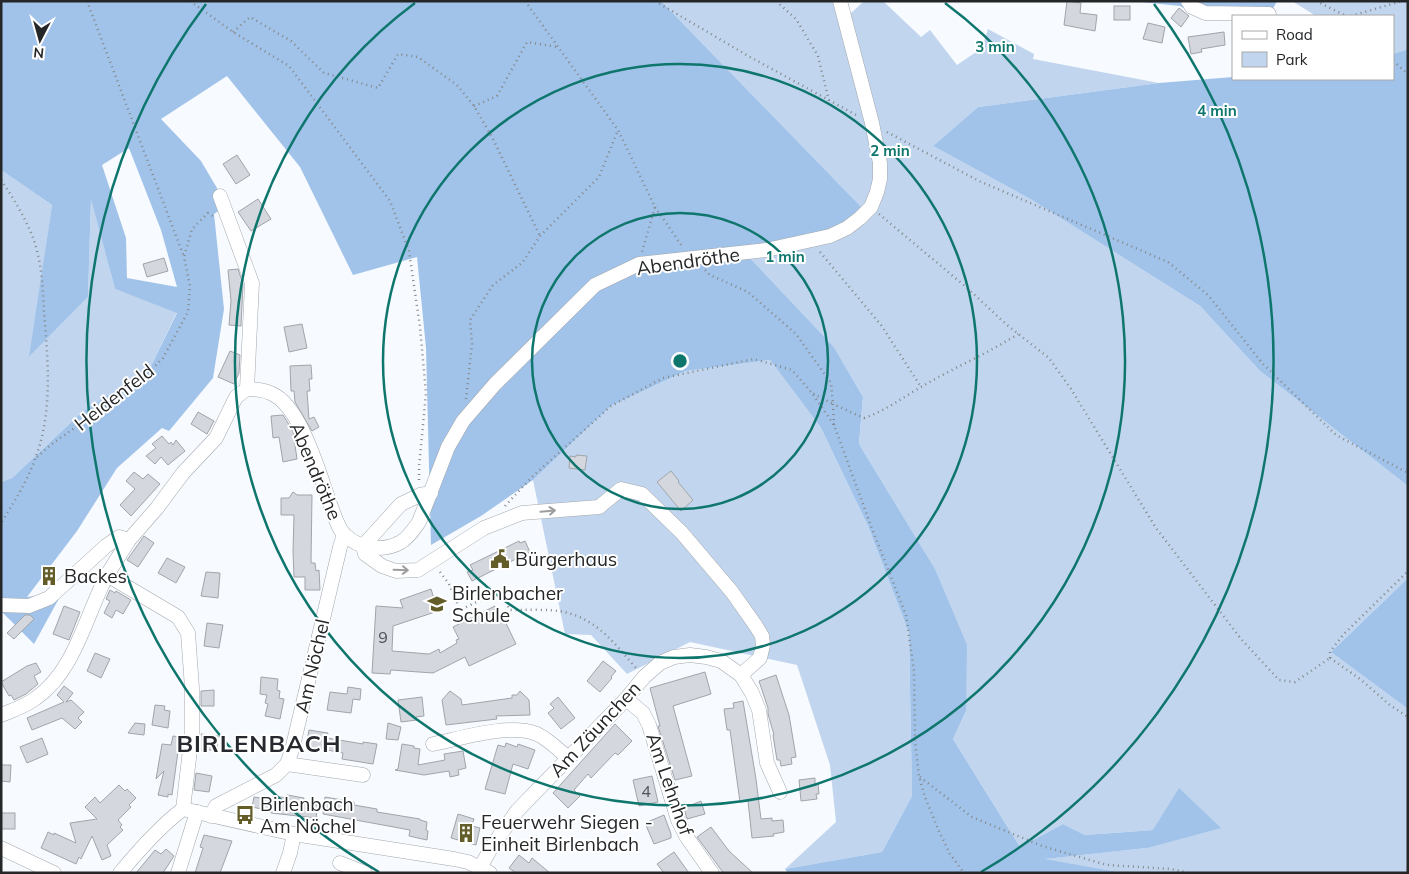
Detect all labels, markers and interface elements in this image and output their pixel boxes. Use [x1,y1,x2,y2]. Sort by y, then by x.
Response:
north arrow [15,15,65,65]
legend [1232,15,1394,80]
text: Road [1276,25,1313,44]
text: 3 min [975,37,1015,56]
text: N [32,43,45,62]
text: Park [1276,50,1308,69]
text: 4 min [1197,101,1237,120]
text: 2 min [870,141,910,160]
street label: Abendröthe [635,242,741,280]
text: 1 min [765,247,805,266]
centre of rings [671,352,689,370]
street label: Heidenfeld [69,358,159,436]
street label: Abendröthe [285,418,347,524]
one-way arrow [540,506,556,516]
place label: Bürgerhaus [515,547,617,571]
public building icon: Bürgerhaus [489,548,511,570]
place label: Backes [64,564,127,588]
building icon: Backes [38,565,60,587]
one-way arrow [393,566,409,575]
place label: Birlenbacher Schule [452,581,563,627]
school or university icon: Birlenbacher Schule [426,593,448,615]
street label: Am Nöchel [290,617,334,715]
house number: 9 [378,627,388,647]
street label: Am Zäunchen [544,676,646,782]
district label: BIRLENBACH [176,728,342,758]
street label: Am Lehnhof [641,730,699,839]
house number: 4 [641,781,651,801]
place label: Birlenbach Am Nöchel [260,792,356,838]
bus stop icon: Birlenbach Am Nöchel [234,804,256,826]
place label: Feuerwehr Siegen - Einheit Birlenbach [481,810,653,856]
building icon: Feuerwehr Siegen - Einheit Birlenbach [455,822,477,844]

